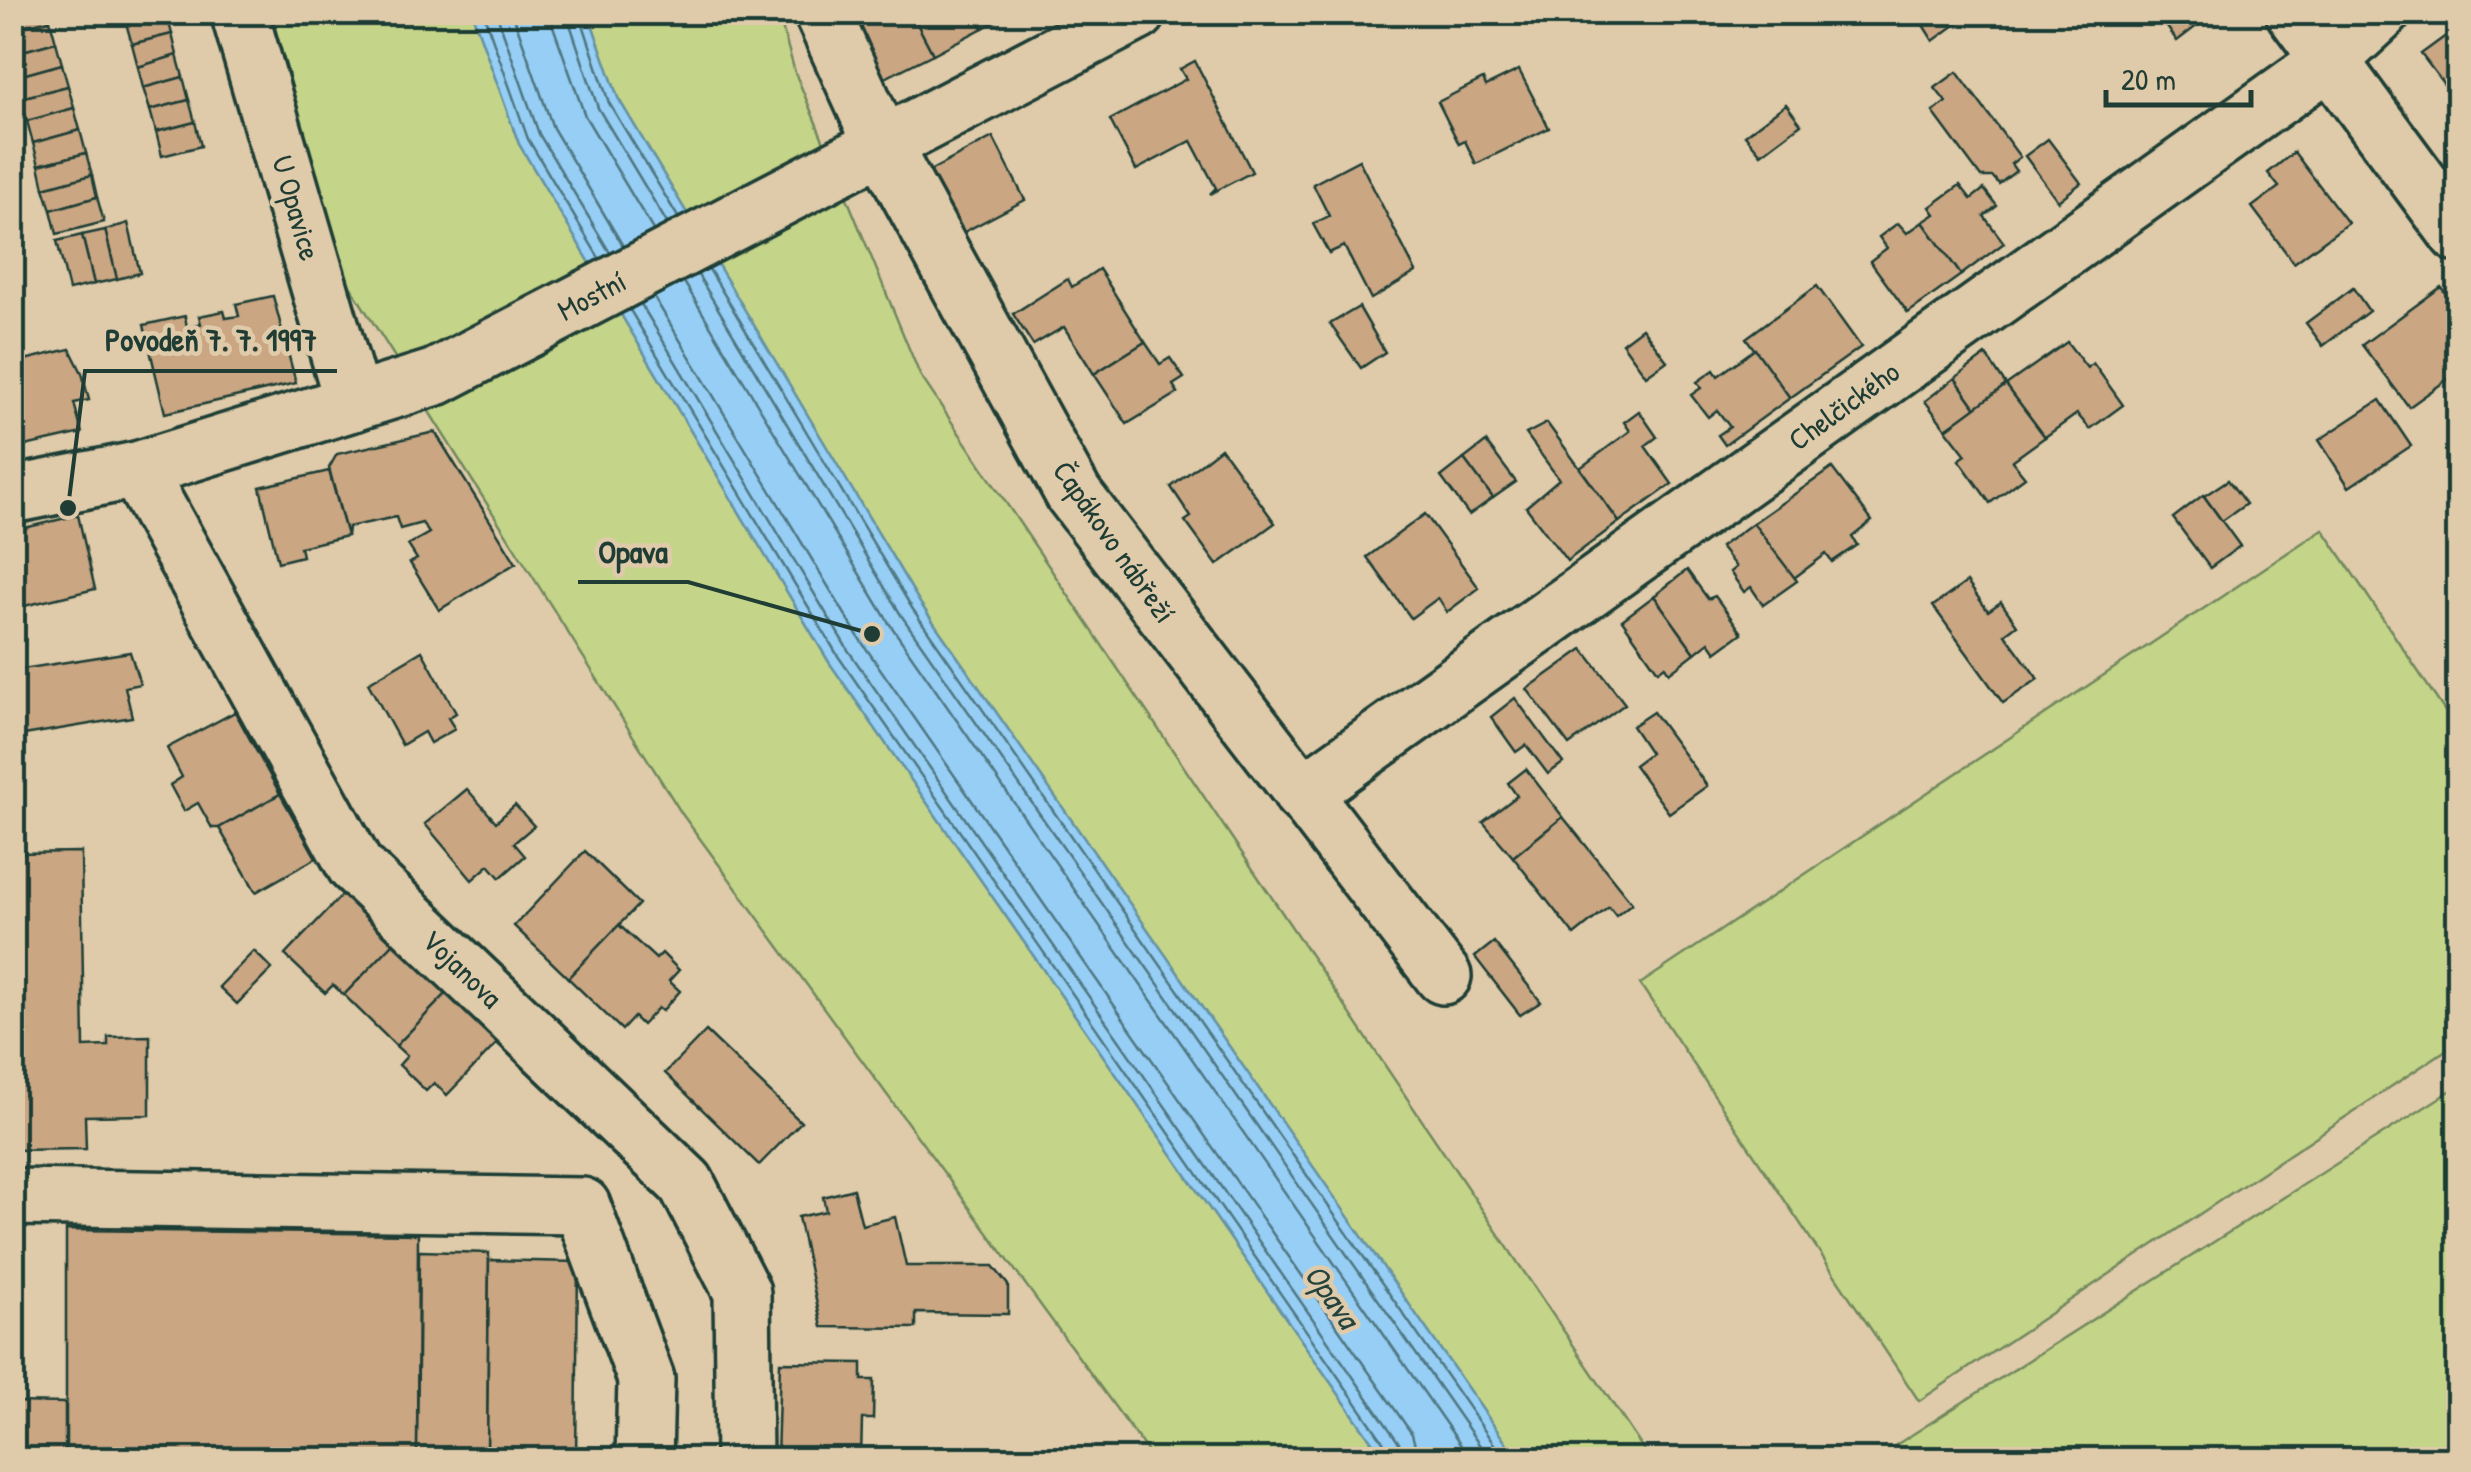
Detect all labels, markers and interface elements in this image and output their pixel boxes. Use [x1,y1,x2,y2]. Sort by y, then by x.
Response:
scale bar [2106,45,2251,107]
text: 20 m [2121,59,2176,99]
street label: U Opavice [263,151,331,265]
street label: Mostní [550,261,633,330]
callout: Povodeň 7. 7. 1997 [85,309,337,371]
text: Povodeň 7. 7. 1997 [105,318,317,361]
street label: Chelčického [1780,351,1907,459]
street label: Čapákovo nábřeží [1044,453,1185,630]
callout: Opava [578,520,688,582]
text: Opava [598,530,668,574]
street label: Vojanova [414,920,512,1017]
water label: Opava [1295,1255,1372,1339]

